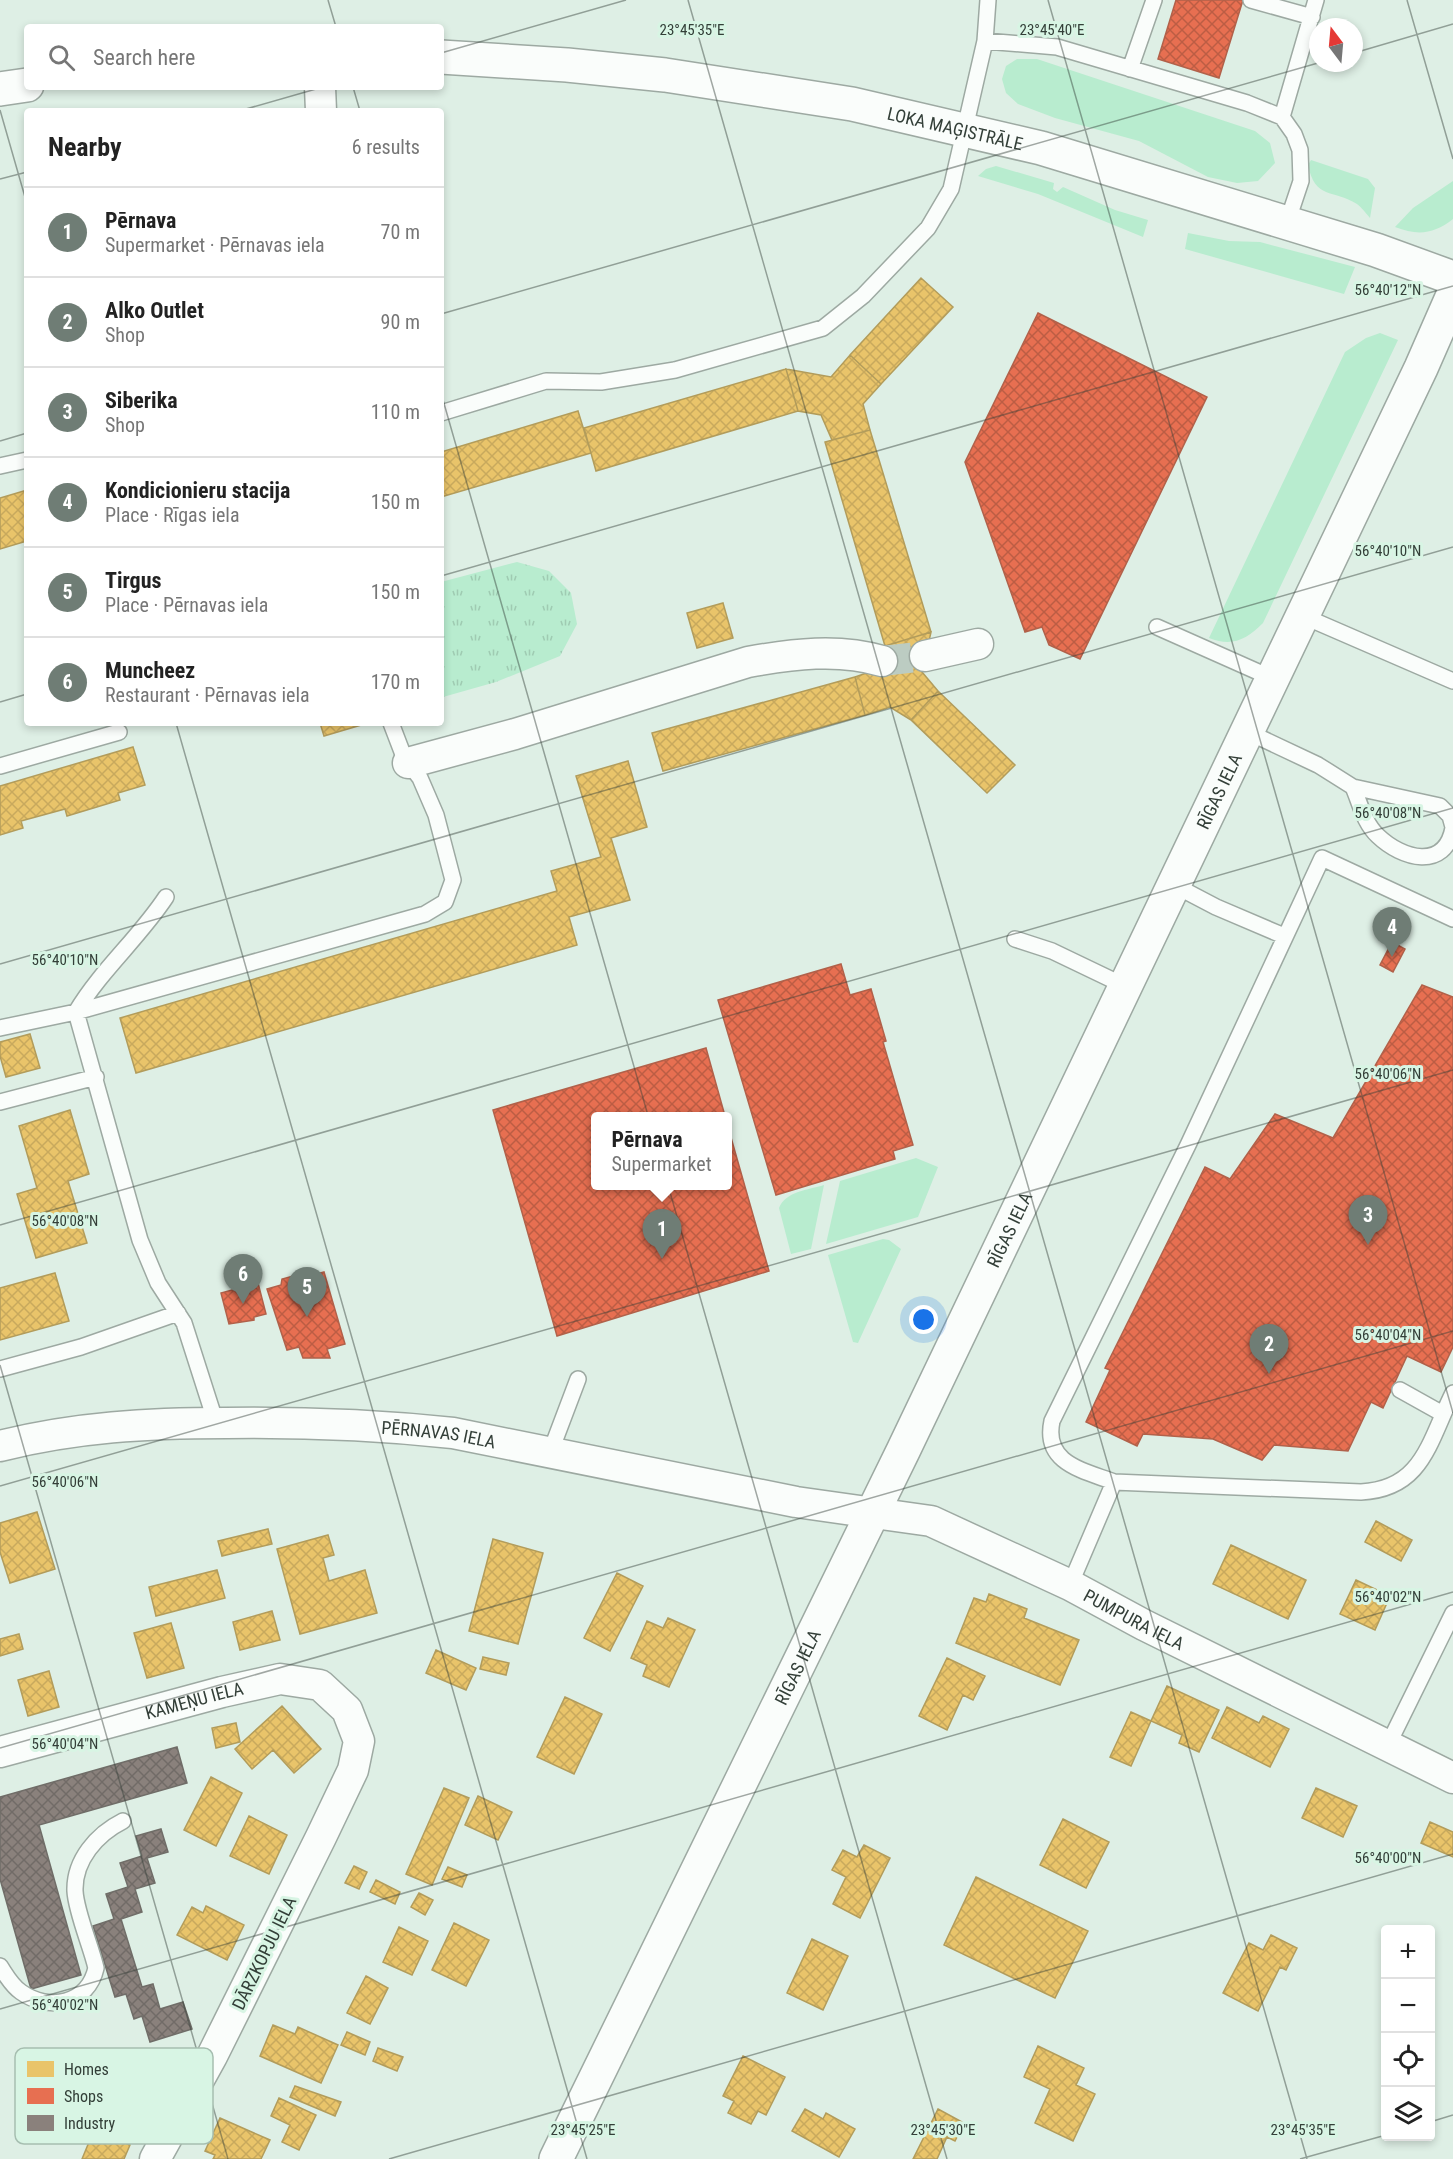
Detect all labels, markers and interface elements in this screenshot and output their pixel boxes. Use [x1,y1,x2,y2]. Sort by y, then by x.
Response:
north arrow [1309,18,1363,72]
text: 23°45'35"E [660,21,724,39]
text: 23°45'40"E [1020,21,1084,39]
search box [24,24,444,90]
icon: search [45,41,78,74]
text: Search here [93,45,195,70]
street label: LOKA MAĢISTRĀLE [885,102,1025,154]
text: Nearby [48,132,122,162]
text: 6 results [352,135,420,159]
text: Pērnava [105,208,176,233]
text: 1 [62,220,73,244]
text: 70 m [381,220,420,244]
text: Supermarket · Pērnavas iela [105,233,325,257]
text: 56°40'12"N [1355,281,1421,299]
text: Alko Outlet [105,298,204,323]
text: 2 [62,310,73,334]
text: 90 m [381,310,420,334]
text: Shop [105,323,145,347]
text: Siberika [105,388,178,413]
text: 3 [62,400,73,424]
text: 110 m [371,400,420,424]
text: Shop [105,413,145,437]
text: Kondicionieru stacija [105,478,290,503]
text: 4 [62,490,73,514]
text: 150 m [371,490,420,514]
text: Place · Rīgas iela [105,503,240,527]
text: 56°40'10"N [1355,542,1421,560]
text: Tirgus [105,568,161,593]
text: 5 [62,580,73,604]
text: 150 m [371,580,420,604]
text: Place · Pērnavas iela [105,593,268,617]
text: Muncheez [105,658,195,683]
text: 6 [62,670,73,694]
text: 170 m [371,670,420,694]
text: Restaurant · Pērnavas iela [105,683,310,707]
street label: RĪGAS IELA [1192,749,1246,832]
text: 56°40'08"N [1355,804,1421,822]
pin: 4 [1372,908,1412,957]
text: 56°40'10"N [32,951,98,969]
text: 56°40'06"N [1355,1065,1421,1083]
popup [591,1112,732,1190]
text: Pērnava [611,1127,683,1152]
text: Supermarket [611,1152,712,1176]
street label: RĪGAS IELA [982,1188,1036,1271]
pin: 3 [1348,1196,1388,1245]
pin: 1 [642,1210,682,1259]
text: 56°40'08"N [32,1212,98,1230]
pin: 6 [224,1254,262,1304]
pin: 5 [288,1268,326,1317]
your location [909,1305,938,1334]
pin: 2 [1250,1324,1288,1374]
text: 56°40'04"N [1355,1326,1421,1344]
street label: PĒRNAVAS IELA [381,1416,498,1452]
text: 56°40'06"N [32,1473,98,1491]
street label: PUMPURA IELA [1080,1584,1188,1654]
text: 56°40'02"N [1355,1588,1421,1606]
street label: RĪGAS IELA [770,1625,825,1708]
street label: KAMEŅU IELA [143,1677,246,1723]
text: 56°40'04"N [32,1735,98,1753]
text: 56°40'00"N [1355,1849,1421,1867]
street label: DĀRZKOPJU IELA [227,1892,301,2013]
map controls [1381,1925,1435,2141]
button: + [1381,1925,1435,1979]
button: − [1381,1979,1435,2033]
text: 56°40'02"N [32,1996,98,2014]
button: locate [1381,2033,1435,2087]
legend [15,2048,213,2144]
text: Homes [64,2060,109,2079]
text: Shops [64,2087,103,2106]
button: layers [1381,2087,1435,2141]
text: Industry [64,2114,115,2133]
text: 23°45'25"E [551,2121,615,2139]
text: 23°45'30"E [911,2121,975,2139]
text: 23°45'35"E [1271,2121,1335,2139]

